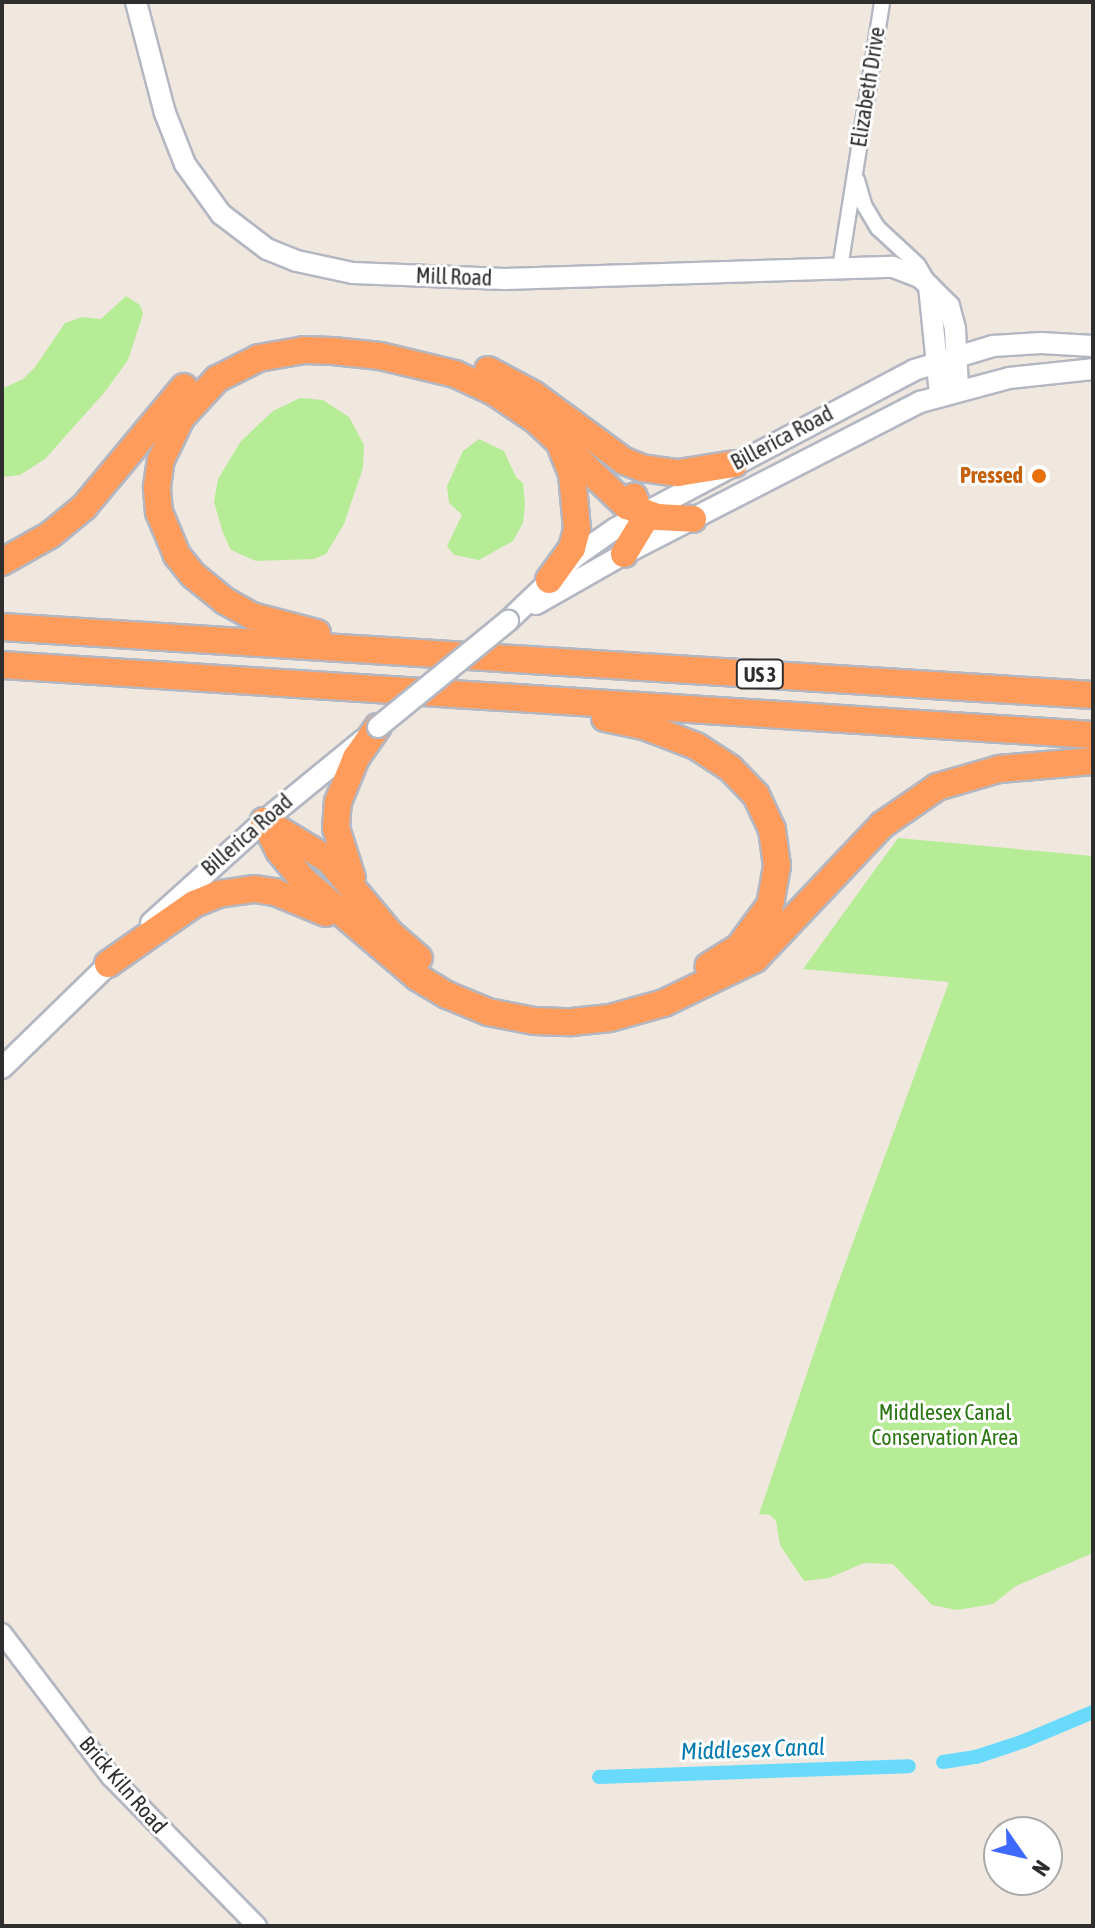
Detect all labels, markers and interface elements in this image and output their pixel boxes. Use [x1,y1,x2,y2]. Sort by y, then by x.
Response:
street label: Elizabeth Drive [845,25,891,149]
street label: Mill Road [415,262,493,292]
street label: Billerica Road [726,400,838,476]
place label: Pressed [960,463,1023,489]
marker: Pressed [1030,467,1048,485]
road number: US 3 [734,658,786,690]
street label: Billerica Road [196,788,298,882]
park label: Middlesex Canal Conservation Area [871,1399,1019,1450]
street label: Brick Kiln Road [74,1731,172,1839]
water label: Middlesex Canal [680,1732,826,1766]
north arrow [983,1816,1063,1896]
text: N [1027,1856,1056,1881]

